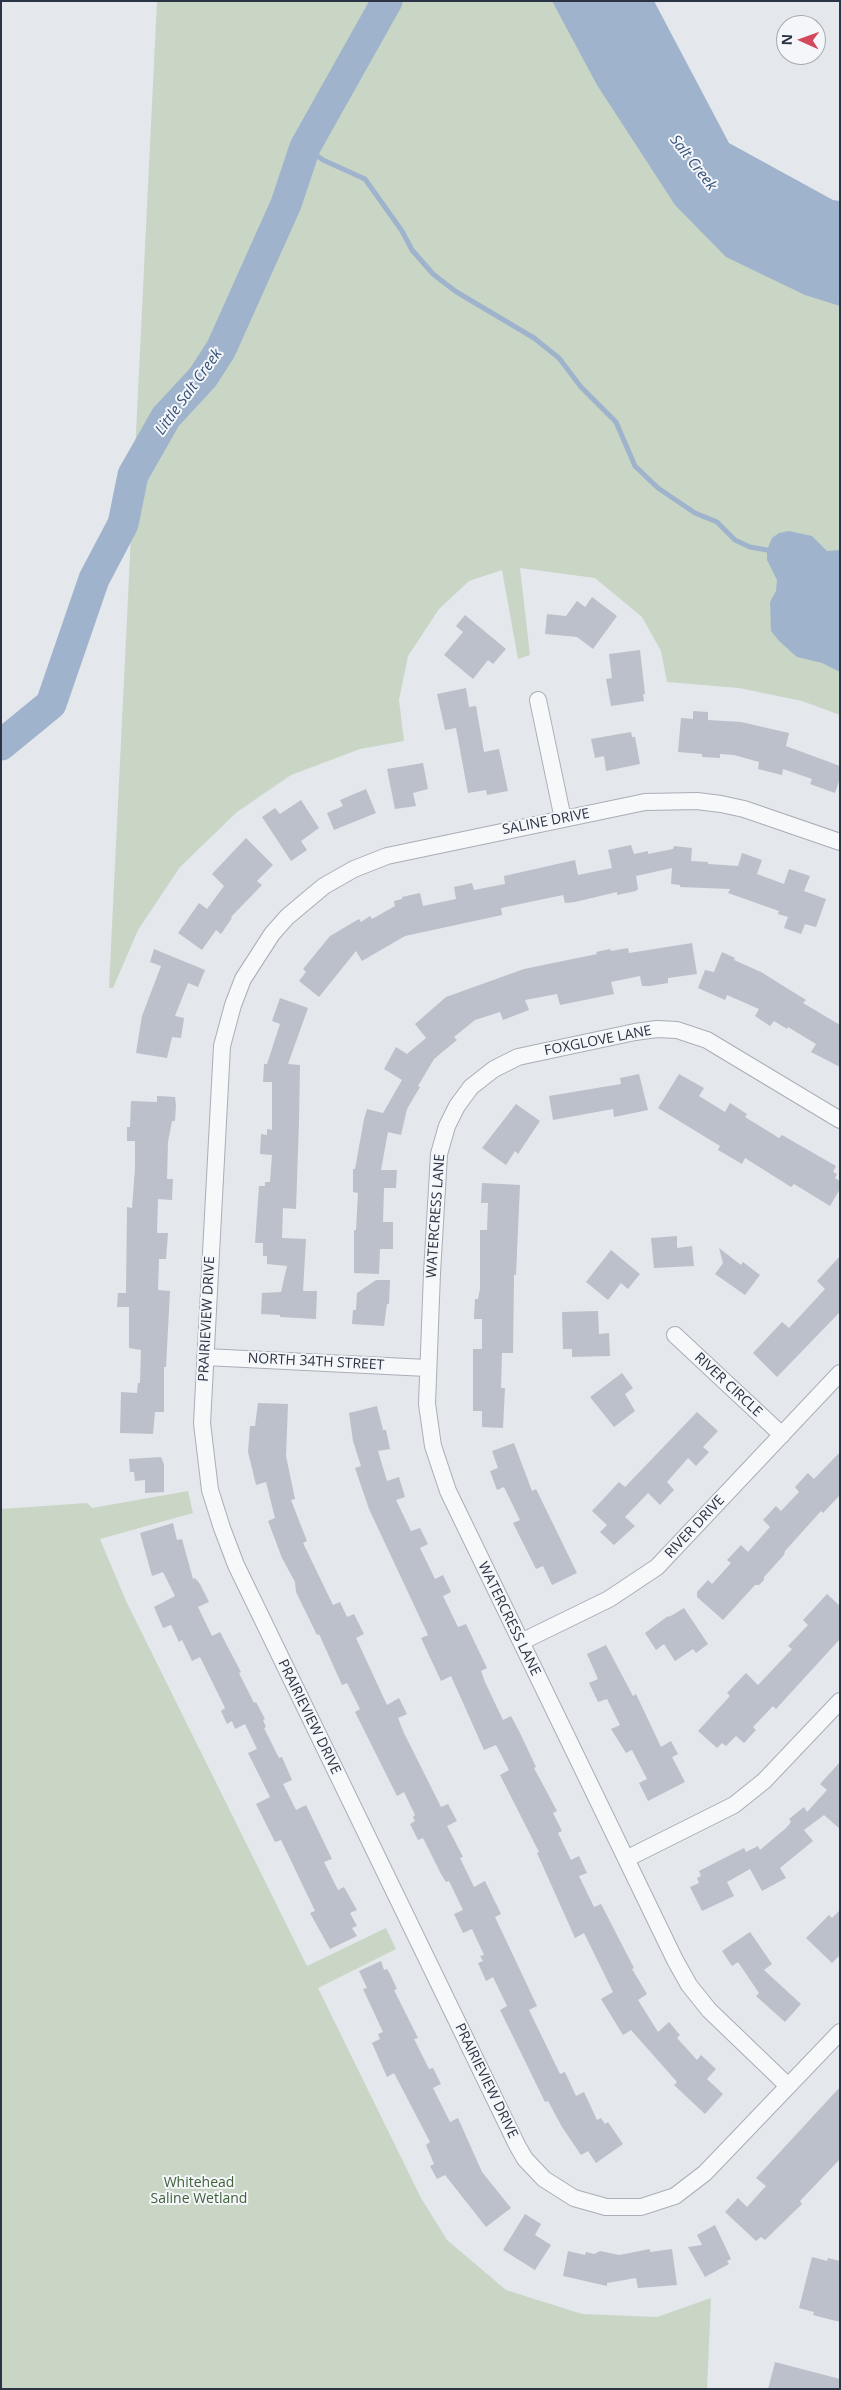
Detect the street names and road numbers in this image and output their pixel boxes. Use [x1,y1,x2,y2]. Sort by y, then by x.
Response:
street label: SALINE DRIVE [501,805,591,839]
street label: FOXGLOVE LANE [543,1022,653,1060]
street label: WATERCRESS LANE [423,1153,449,1279]
street label: PRAIRIEVIEW DRIVE [195,1256,219,1382]
street label: RIVER CIRCLE [691,1349,765,1421]
street label: NORTH 34TH STREET [247,1350,385,1374]
street label: RIVER DRIVE [662,1492,728,1562]
street label: WATERCRESS LANE [474,1559,544,1679]
street label: PRAIRIEVIEW DRIVE [274,1657,344,1777]
street label: PRAIRIEVIEW DRIVE [451,2021,521,2141]

